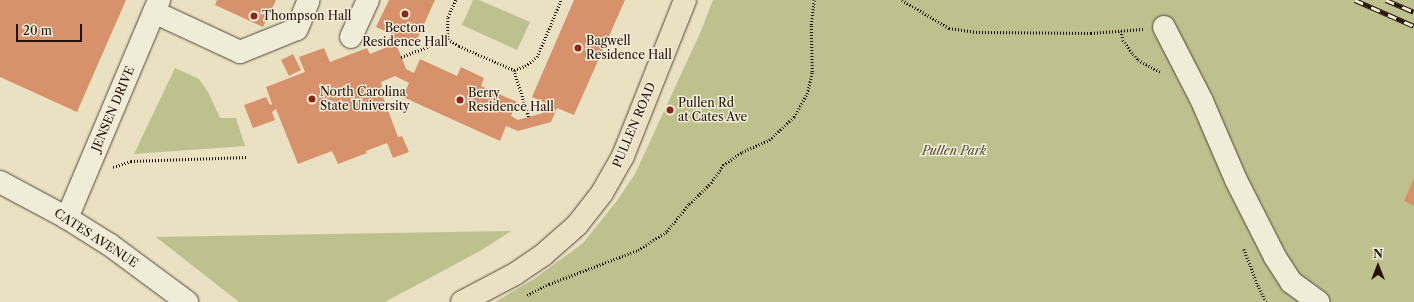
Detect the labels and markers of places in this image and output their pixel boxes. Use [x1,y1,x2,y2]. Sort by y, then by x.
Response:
place label: Thompson Hall [262,9,351,23]
marker: Becton Residence Hall [400,9,410,19]
marker: Thompson Hall [249,11,259,21]
place label: Becton Residence Hall [362,21,448,49]
place label: Bagwell Residence Hall [586,34,672,62]
marker: Bagwell Residence Hall [573,43,583,53]
place label: North Carolina State University [320,85,410,113]
place label: Berry Residence Hall [468,86,554,114]
marker: North Carolina State University [307,94,317,104]
marker: Berry Residence Hall [455,95,465,105]
place label: Pullen Rd at Cates Ave [678,96,748,124]
marker: Pullen Rd at Cates Ave [665,105,675,115]

